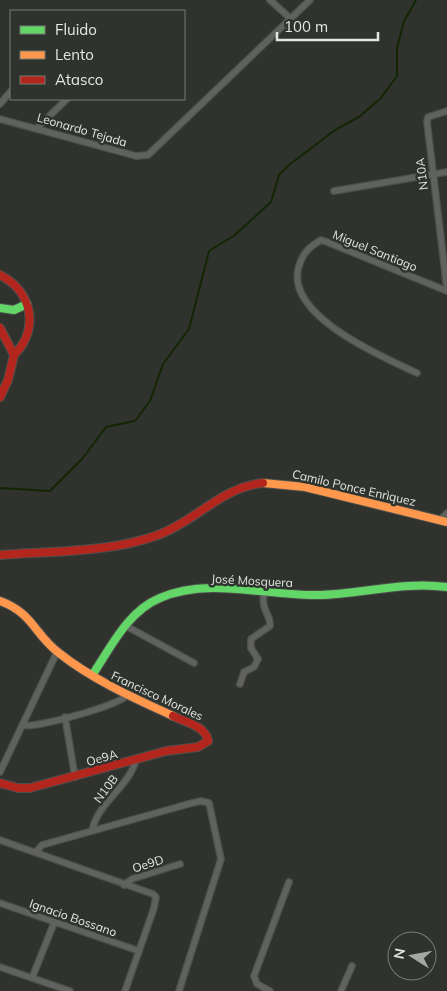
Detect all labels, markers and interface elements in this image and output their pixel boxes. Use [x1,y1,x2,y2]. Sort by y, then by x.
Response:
legend [10,10,185,100]
scale bar [277,10,378,42]
text: 100 m [284,17,328,36]
text: Fluido [55,20,97,39]
text: Lento [55,45,94,64]
text: Atasco [55,70,103,89]
street label: Leonardo Tejada [35,110,129,150]
street label: N10A [412,157,431,191]
street label: Miguel Santiago [331,227,420,274]
street label: Camilo Ponce Enrìquez [291,466,417,509]
street label: José Mosquera [211,571,293,590]
street label: Francisco Morales [109,668,206,723]
street label: Oe9A [85,746,119,769]
street label: N10B [90,772,121,806]
street label: Oe9D [130,851,165,876]
street label: Ignacio Bossano [28,896,119,940]
north arrow [387,931,437,981]
text: N [389,947,409,960]

